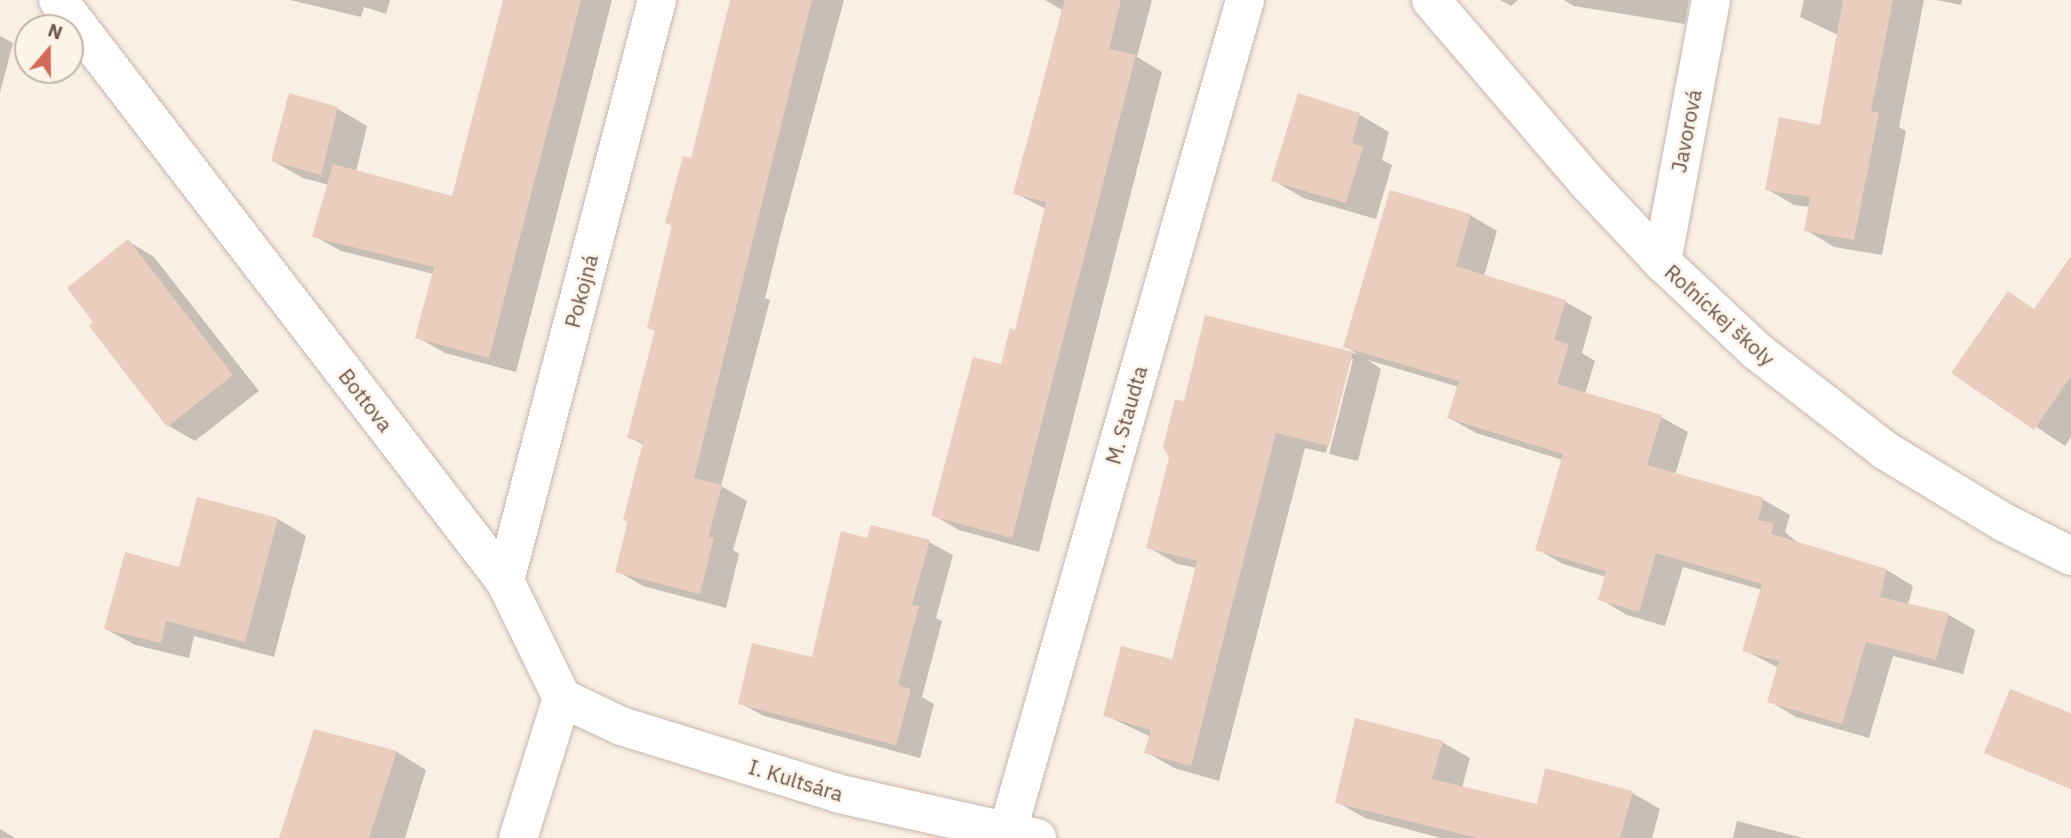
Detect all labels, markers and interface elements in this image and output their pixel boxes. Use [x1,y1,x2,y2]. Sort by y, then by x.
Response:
north arrow [14,14,84,84]
text: N [45,18,66,45]
street label: Javorová [1666,87,1706,175]
street label: Pokojná [559,252,603,330]
street label: Roľníckej školy [1660,259,1780,371]
street label: M. Staudta [1100,363,1152,467]
street label: Bottova [334,364,398,436]
street label: I. Kultsára [746,754,846,806]

